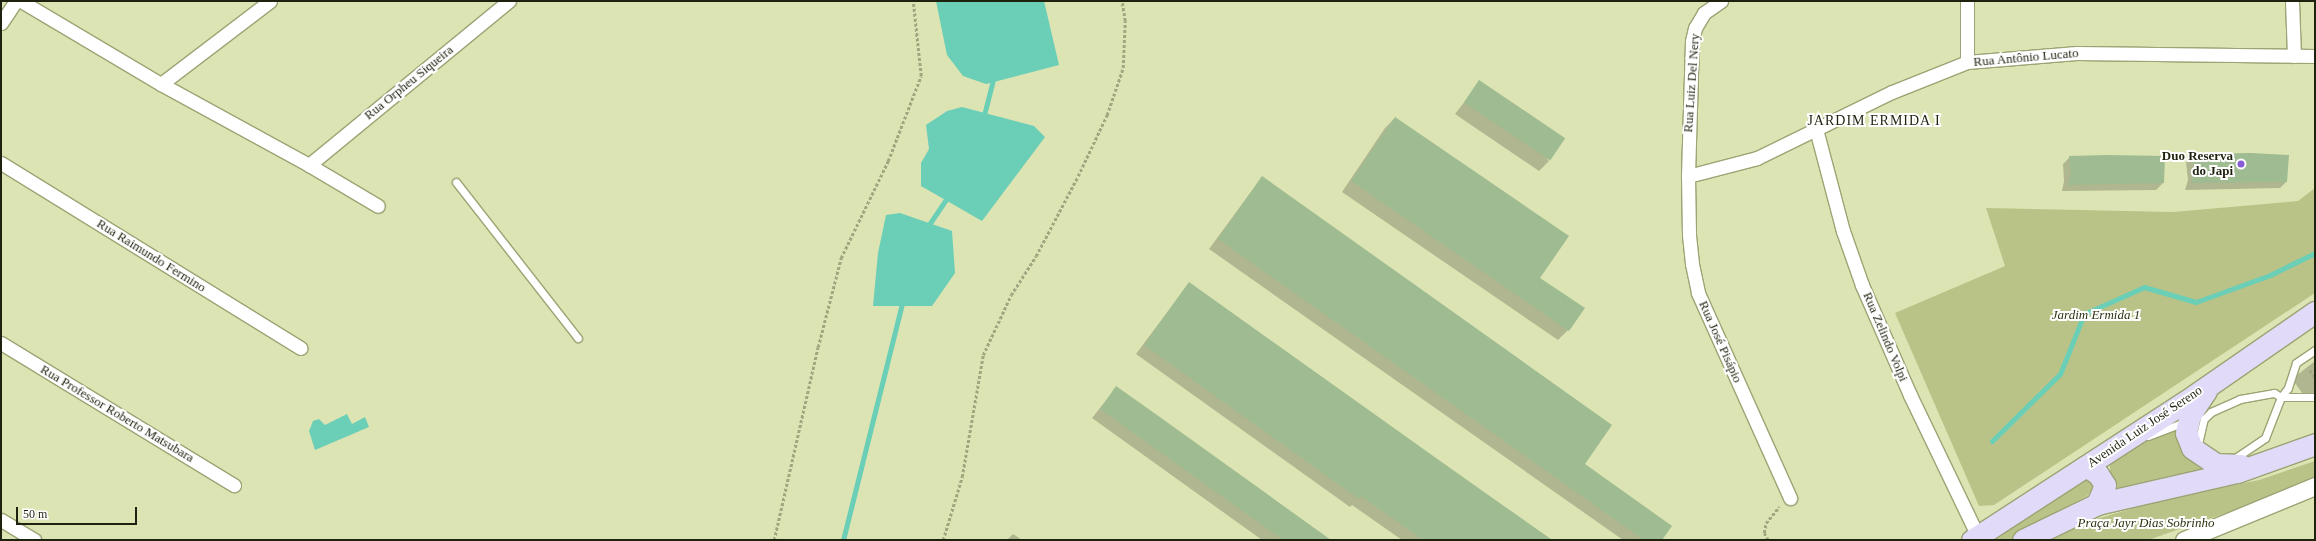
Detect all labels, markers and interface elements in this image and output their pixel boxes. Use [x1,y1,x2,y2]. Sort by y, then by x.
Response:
street label: Rua Luiz Del Nery [1681,33,1703,133]
street label: Rua Orpheu Siqueira [361,42,457,124]
street label: Rua Antônio Lucato [1972,46,2080,70]
district label: JARDIM ERMIDA I [1807,113,1941,129]
place label: Duo Reserva do Japi [2162,149,2233,180]
marker: Duo Reserva do Japi [2236,159,2246,169]
street label: Rua Raimundo Fermino [94,216,208,296]
street label: Rua Zelindo Volpi [1859,290,1911,384]
street label: Rua José Pisápio [1695,299,1745,385]
park label: Jardim Ermida 1 [2052,307,2140,323]
street label: Rua Professor Roberto Matsubara [37,362,197,466]
street label: Avenida Luiz José Sereno [2085,383,2205,471]
scale bar [18,499,139,525]
text: 50 m [23,507,47,521]
park label: Praça Jayr Dias Sobrinho [2078,515,2214,531]

